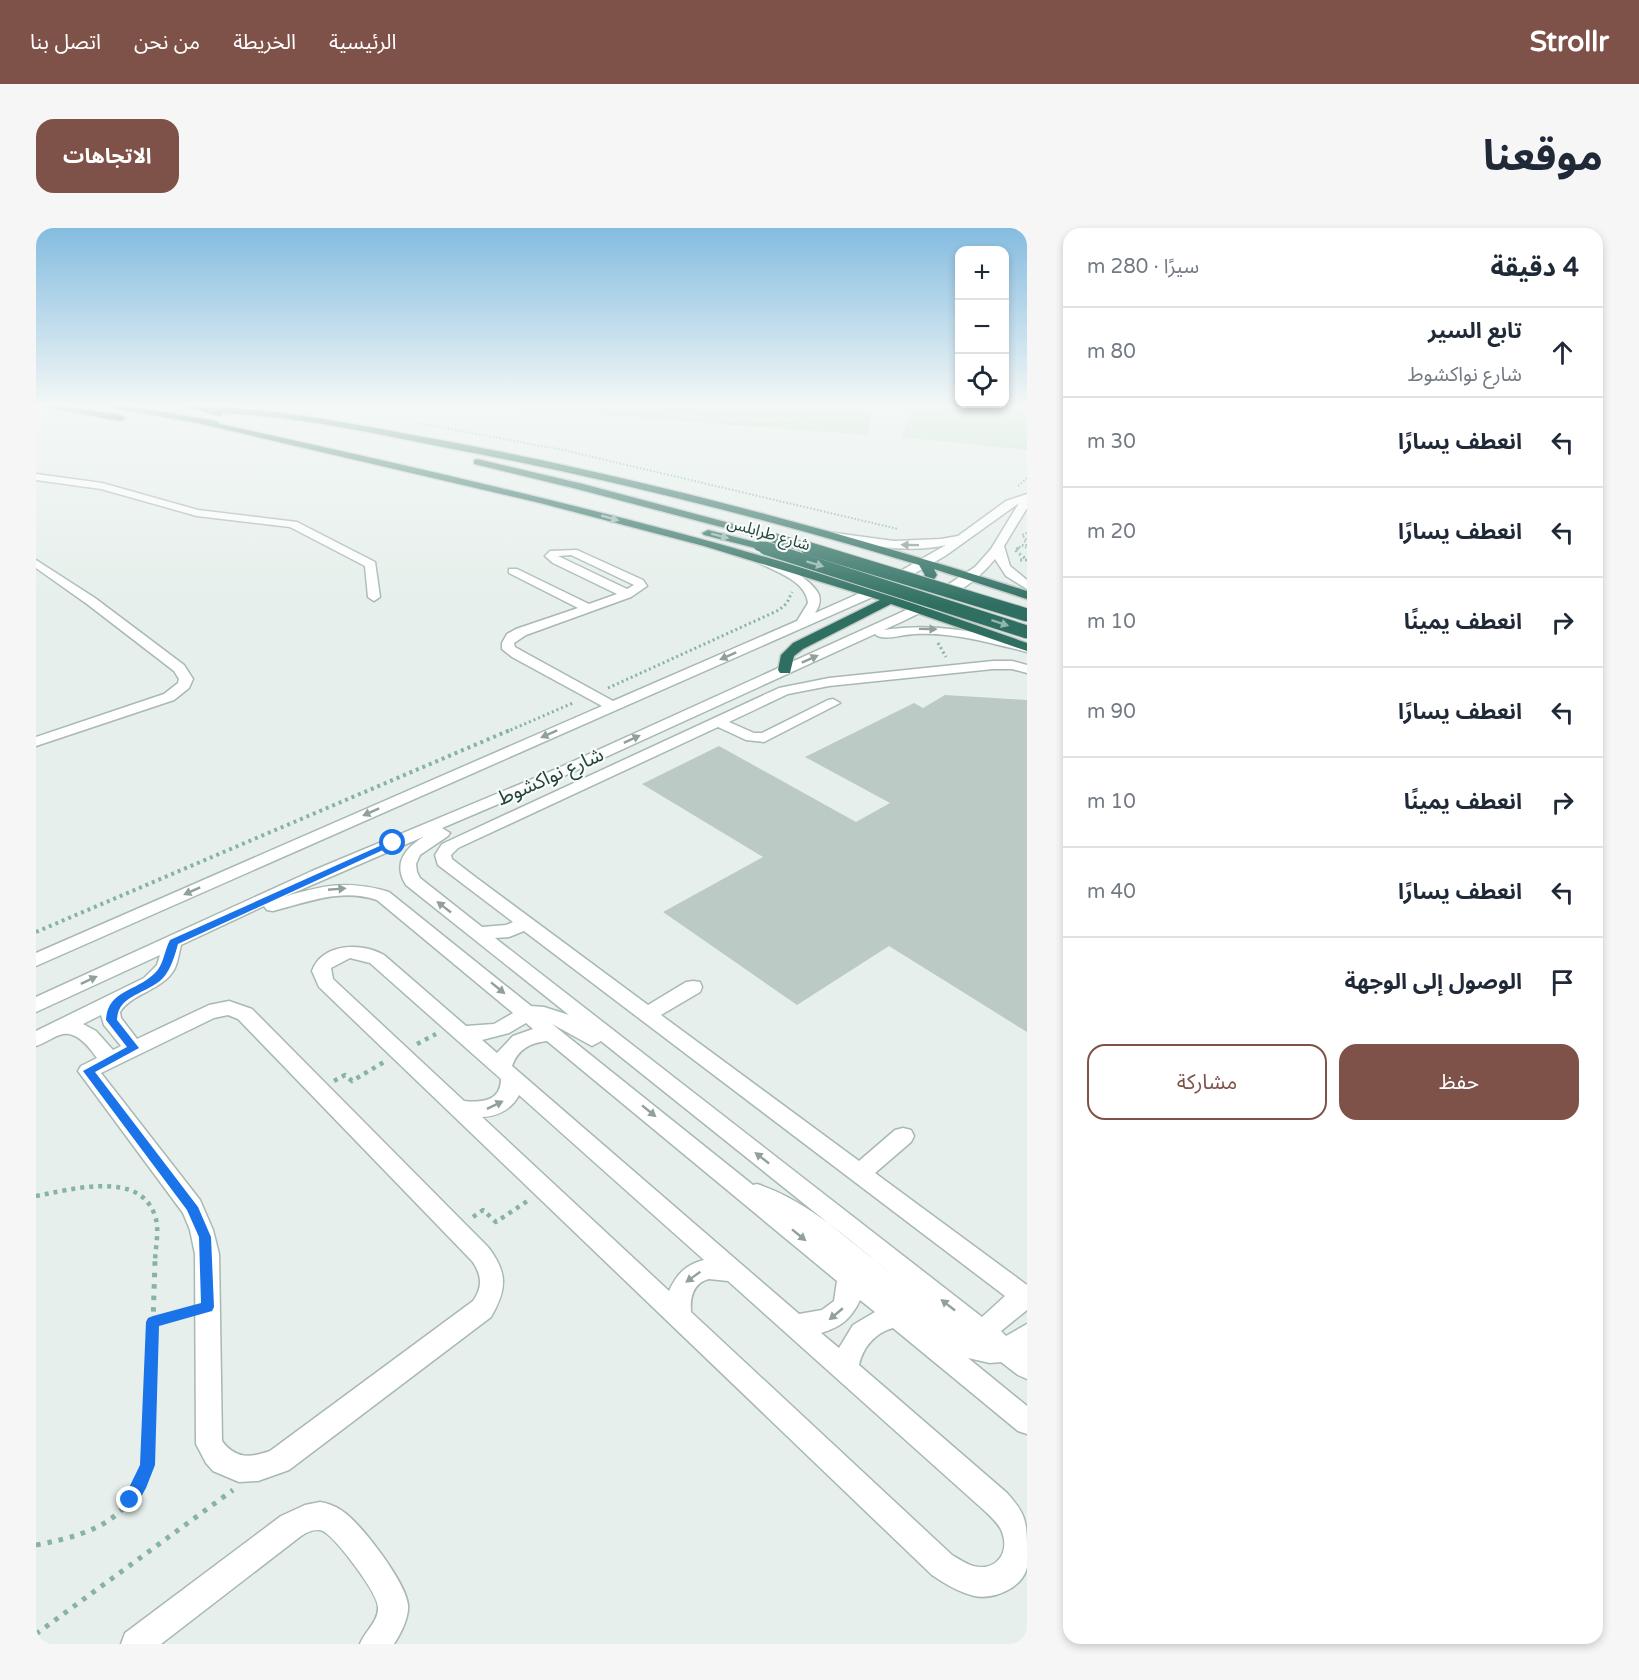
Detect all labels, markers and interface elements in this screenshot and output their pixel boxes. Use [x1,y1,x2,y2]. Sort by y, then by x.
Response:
text: Strollr [1530,25,1609,59]
text: اتصل بنا [30,30,101,55]
text: من نحن [134,30,200,55]
text: الخريطة [233,30,296,55]
text: الرئيسية [329,30,397,55]
button: الاتجاهات [36,119,179,193]
text: موقعنا [1483,131,1603,182]
map controls [955,246,1009,408]
button: + [955,246,1009,300]
text: 4 دقيقة [1490,252,1579,283]
text: سيرًا · 280 m [1087,255,1199,279]
button: − [955,300,1009,354]
text: تابع السير [1428,318,1522,344]
icon: ahead [1546,336,1579,369]
text: 80 m [1087,340,1136,364]
button: locate [955,354,1009,408]
text: شارع نواكشوط [1408,363,1522,387]
icon: left [1546,426,1579,459]
text: انعطف يسارًا [1398,429,1522,455]
text: 30 m [1087,430,1136,454]
street label: شارع طرابلس [724,513,812,557]
one-way arrow [601,514,619,524]
icon: left [1546,516,1579,549]
text: انعطف يسارًا [1398,519,1522,545]
text: 20 m [1087,520,1136,544]
one-way arrow [711,532,729,541]
one-way arrow [900,540,919,550]
one-way arrow [806,559,824,569]
icon: right [1546,606,1579,639]
text: انعطف يمينًا [1404,609,1522,635]
text: 10 m [1087,610,1136,634]
one-way arrow [991,619,1009,628]
one-way arrow [918,624,937,634]
one-way arrow [718,651,736,661]
one-way arrow [801,654,819,664]
icon: left [1546,696,1579,729]
text: انعطف يسارًا [1398,699,1522,725]
text: 90 m [1087,700,1136,724]
one-way arrow [540,730,558,739]
one-way arrow [623,734,640,743]
street label: شارع نواكشوط [493,743,608,813]
icon: right [1546,786,1579,819]
text: انعطف يمينًا [1404,789,1522,815]
text: 10 m [1087,790,1136,814]
one-way arrow [362,808,379,817]
route start [379,829,405,855]
icon: left [1546,876,1579,909]
text: انعطف يسارًا [1398,879,1522,905]
text: 40 m [1087,880,1136,904]
one-way arrow [327,884,346,894]
one-way arrow [183,886,201,896]
one-way arrow [436,901,452,914]
icon: arrive [1546,966,1579,999]
text: الوصول إلى الوجهة [1344,969,1522,995]
one-way arrow [81,976,98,985]
one-way arrow [490,981,505,994]
button: مشاركة [1087,1044,1327,1120]
button: حفظ [1339,1044,1579,1120]
one-way arrow [486,1100,503,1109]
one-way arrow [641,1105,656,1117]
one-way arrow [754,1152,770,1165]
one-way arrow [792,1228,807,1241]
one-way arrow [685,1271,701,1283]
one-way arrow [940,1299,956,1312]
one-way arrow [828,1308,844,1321]
route end [116,1486,142,1512]

